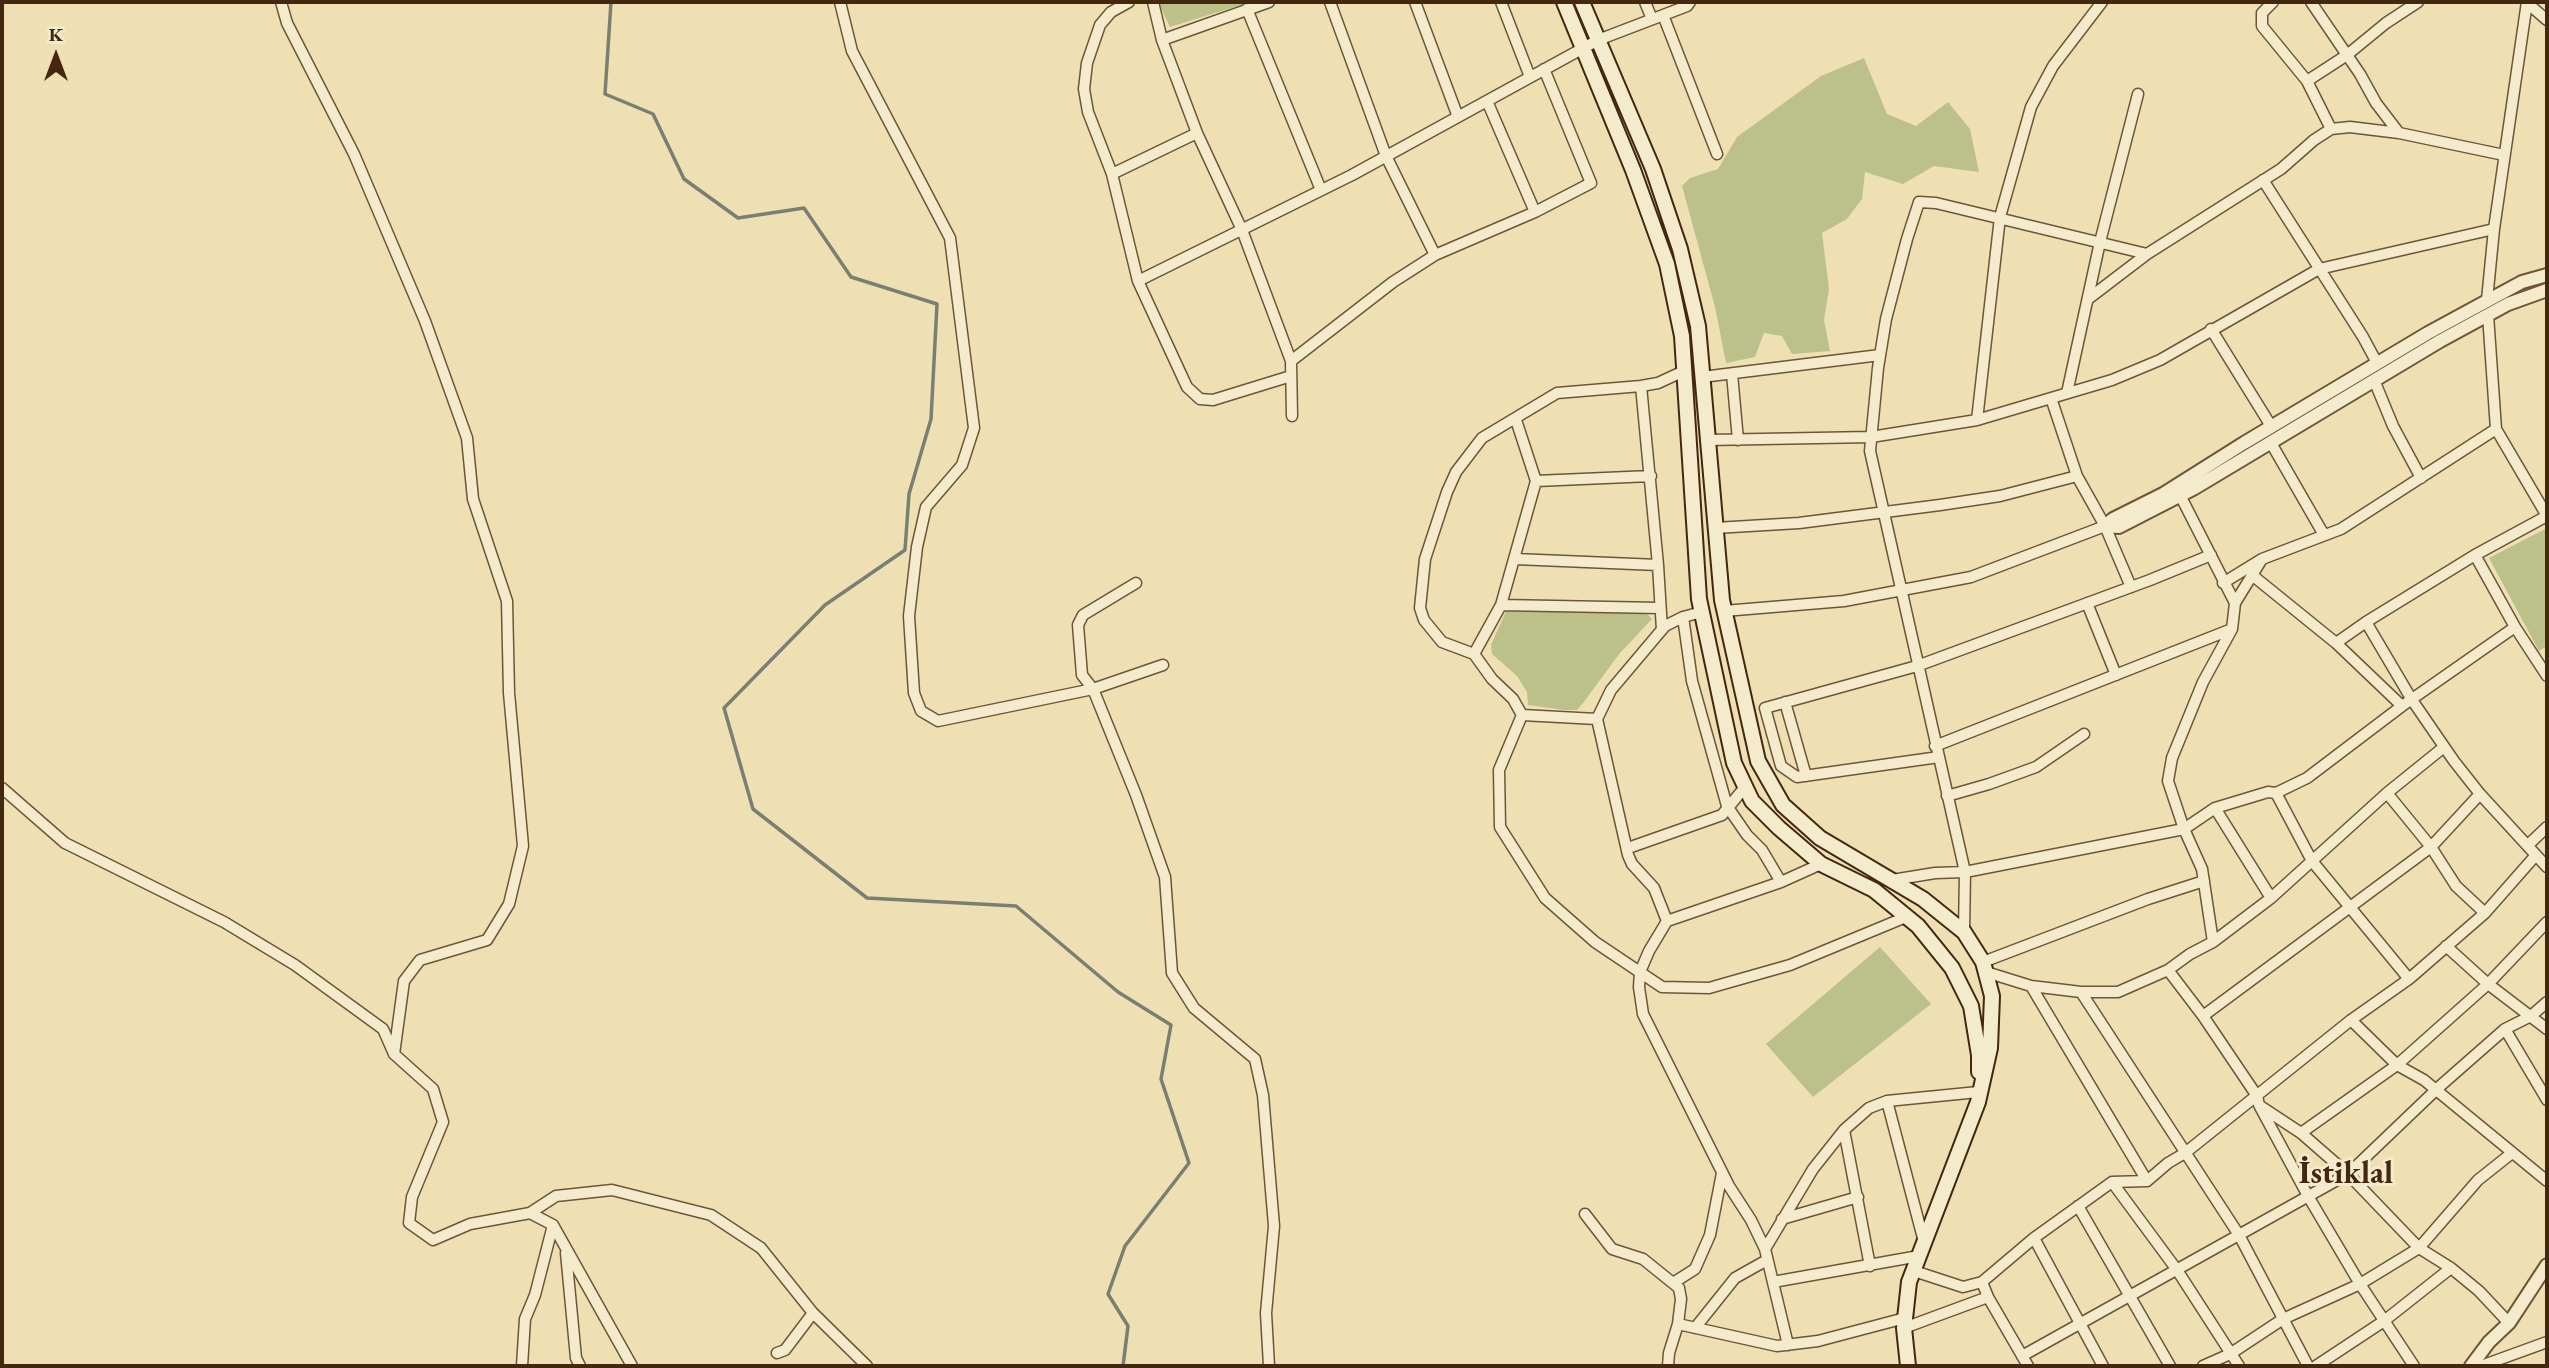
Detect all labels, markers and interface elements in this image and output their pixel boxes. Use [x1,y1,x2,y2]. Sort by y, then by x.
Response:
north arrow [21,21,91,91]
text: K [49,22,63,47]
district label: İstiklal [2299,1155,2393,1193]

